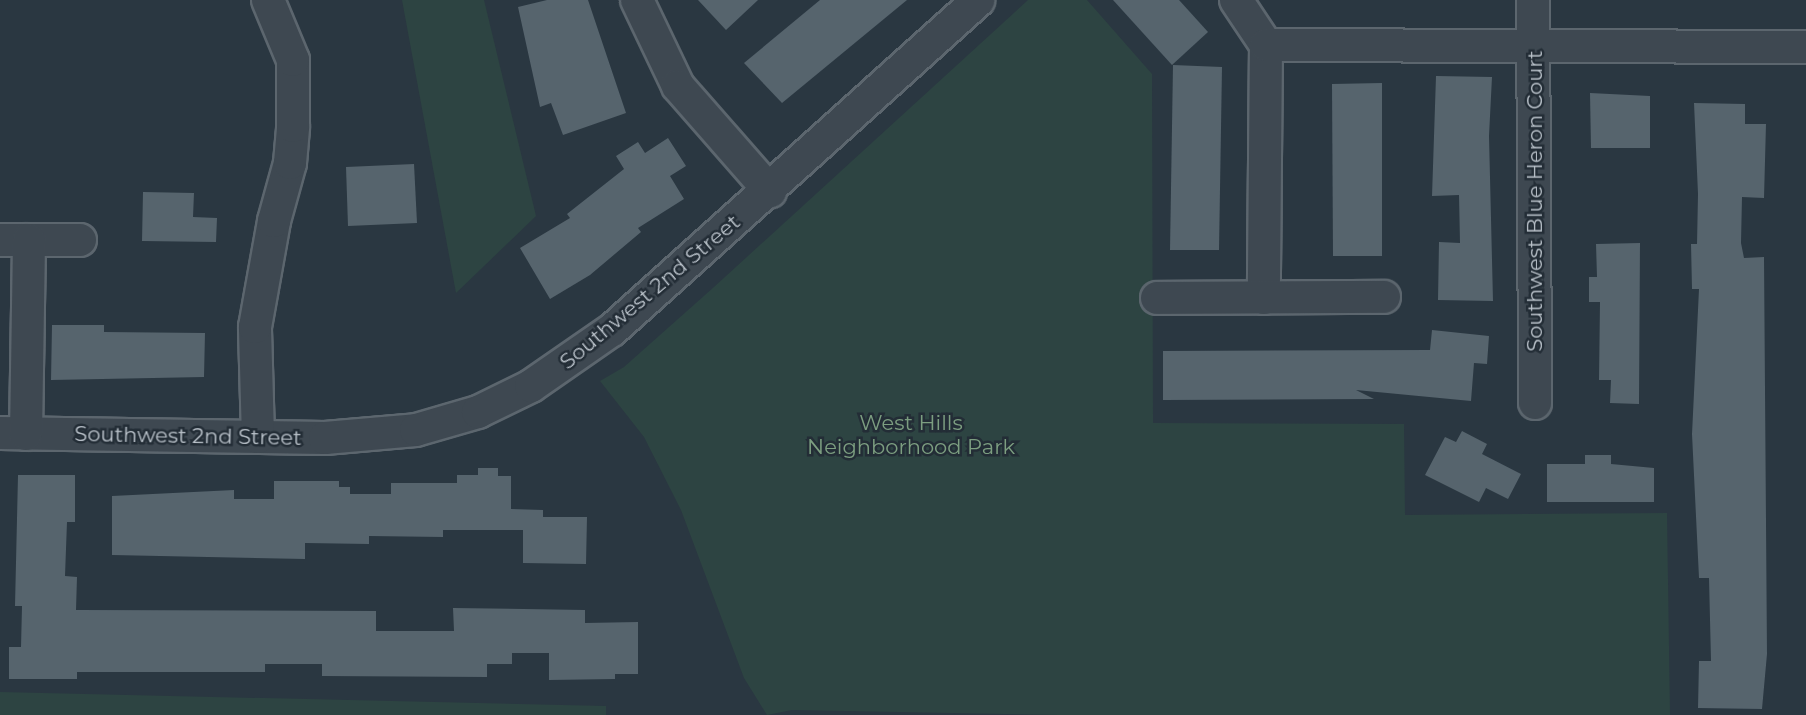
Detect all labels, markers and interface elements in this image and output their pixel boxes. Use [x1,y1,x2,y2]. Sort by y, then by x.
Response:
street label: Southwest Blue Heron Court [1522,50,1548,352]
street label: Southwest 2nd Street [555,209,745,375]
park label: West Hills Neighborhood Park [807,410,1015,460]
street label: Southwest 2nd Street [74,421,302,451]

